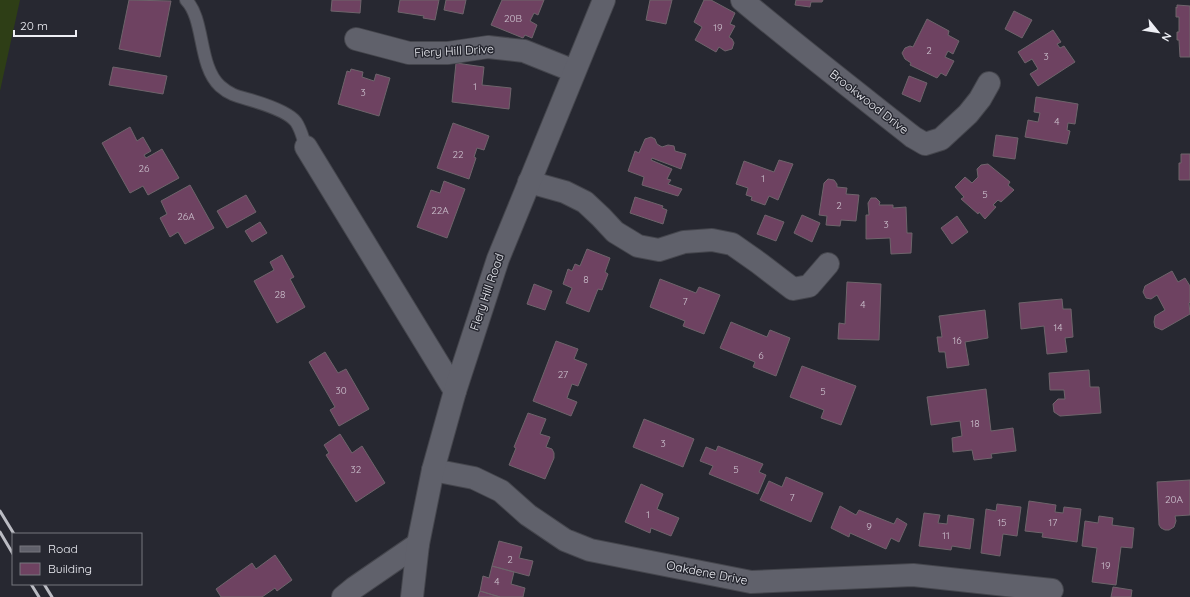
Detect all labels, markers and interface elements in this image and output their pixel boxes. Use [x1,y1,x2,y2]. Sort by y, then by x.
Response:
scale bar [14,12,76,38]
house number: 20B [504,12,522,25]
north arrow [1138,12,1178,52]
text: 20 m [20,18,48,33]
house number: 19 [713,21,723,34]
text: N [1159,30,1175,44]
street label: Fiery Hill Drive [414,41,494,60]
house number: 2 [926,44,932,57]
house number: 3 [1043,50,1049,63]
street label: Brookwood Drive [827,66,912,137]
house number: 1 [473,80,477,93]
house number: 3 [360,86,366,99]
house number: 4 [1054,115,1060,128]
house number: 22 [452,148,464,161]
house number: 26 [139,162,150,175]
house number: 1 [761,172,765,185]
house number: 5 [982,188,988,201]
house number: 2 [836,199,842,212]
house number: 22A [431,204,449,217]
house number: 26A [177,210,195,223]
house number: 3 [883,218,889,231]
street label: Fiery Hill Road [466,251,507,332]
house number: 8 [583,273,589,286]
house number: 28 [275,288,285,301]
house number: 7 [682,295,688,308]
house number: 4 [860,298,866,311]
house number: 14 [1054,321,1062,334]
house number: 16 [952,334,962,347]
house number: 6 [758,349,764,362]
house number: 27 [558,368,568,381]
house number: 30 [335,384,347,397]
house number: 5 [820,385,826,398]
house number: 18 [970,417,980,430]
house number: 3 [660,437,666,450]
house number: 32 [351,463,362,476]
house number: 5 [733,463,739,476]
house number: 7 [789,491,795,504]
house number: 20A [1165,493,1183,506]
house number: 1 [646,508,650,521]
house number: 15 [997,516,1007,529]
house number: 17 [1049,516,1057,529]
house number: 9 [866,520,872,533]
house number: 11 [942,529,950,542]
legend [12,533,142,585]
text: Road [48,541,78,556]
house number: 2 [507,553,513,566]
street label: Oakdene Drive [665,557,749,588]
house number: 19 [1101,559,1111,572]
text: Building [48,561,92,576]
house number: 4 [494,575,500,588]

